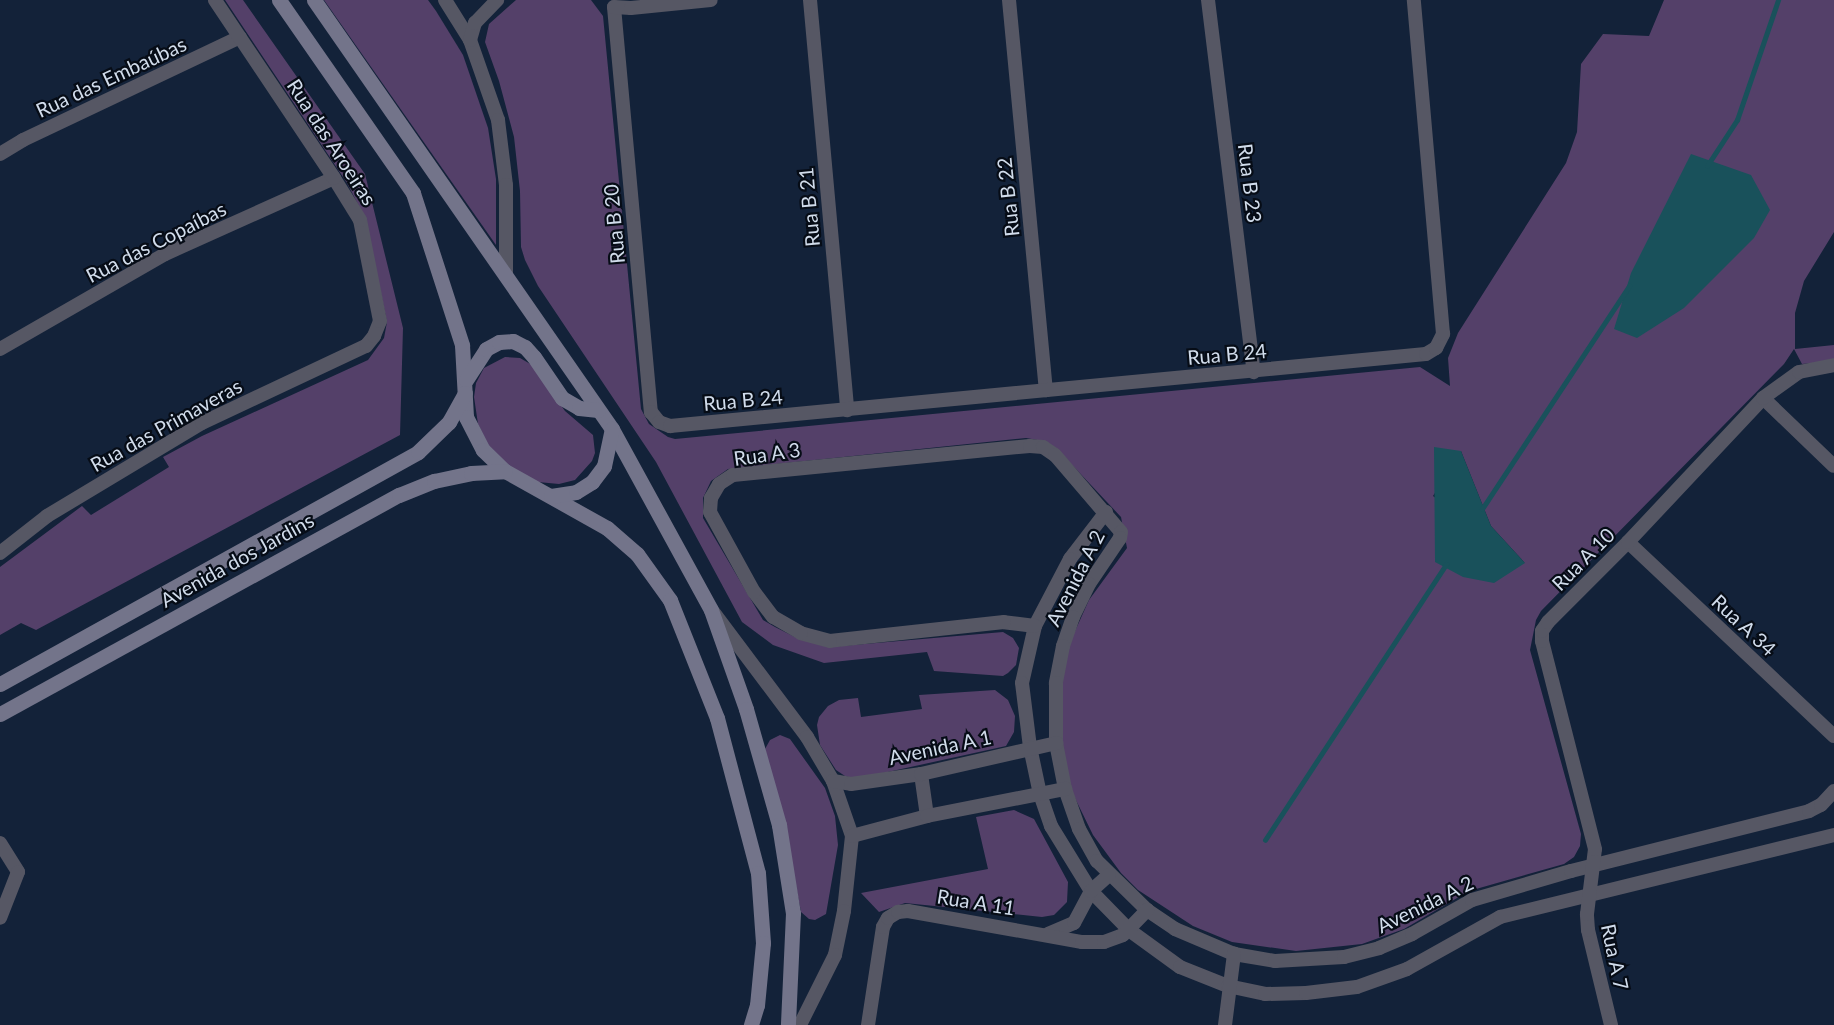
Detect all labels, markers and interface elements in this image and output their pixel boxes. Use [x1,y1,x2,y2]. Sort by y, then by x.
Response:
street label: Rua das Embaúbas [32,32,190,122]
street label: Rua das Aroeiras [282,74,382,210]
street label: Rua B 23 [1233,142,1267,224]
street label: Rua B 22 [992,156,1024,238]
street label: Rua B 21 [794,166,824,248]
street label: Rua B 20 [599,183,629,265]
street label: Rua das Copaíbas [82,196,230,288]
street label: Rua B 24 [1186,339,1268,369]
street label: Rua das Primaveras [86,373,246,477]
street label: Rua B 24 [702,385,784,415]
street label: Rua A 3 [731,437,803,471]
street label: Avenida dos Jardins [156,508,318,612]
street label: Rua A 10 [1546,522,1620,596]
street label: Avenida A 2 [1040,525,1110,631]
street label: Rua A 34 [1706,589,1782,661]
street label: Avenida A 1 [886,724,994,770]
street label: Avenida A 2 [1372,870,1478,938]
street label: Rua A 11 [935,884,1017,920]
street label: Rua A 7 [1596,921,1634,993]

